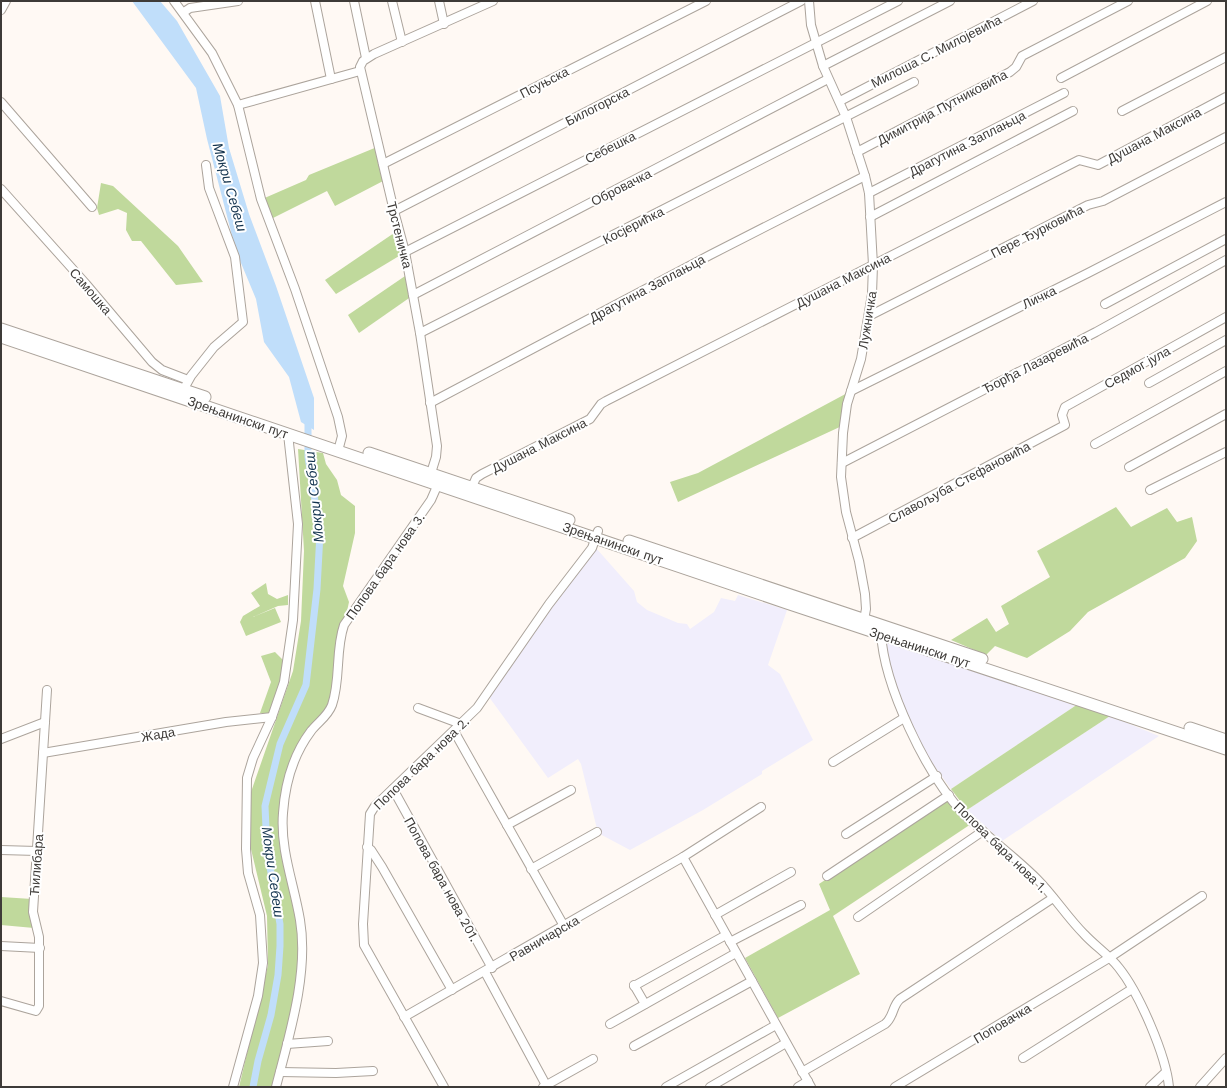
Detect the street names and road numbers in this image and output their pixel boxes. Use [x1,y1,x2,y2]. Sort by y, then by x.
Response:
street label: Милоша С. Милојевића [869,12,1005,91]
street label: Псуњска [517,63,572,101]
street label: Димитрија Путниковића [875,66,1011,148]
street label: Билогорска [563,84,632,129]
street label: Душана Максина [1105,104,1204,167]
street label: Драгутина Заплањца [906,107,1029,179]
street label: Себешка [582,128,639,167]
street label: Обровачка [589,166,655,209]
street label: Трстеничка [384,200,415,271]
street label: Пере Ђурковића [988,201,1087,261]
street label: Косјерићка [600,203,667,247]
street label: Душана Максина [793,250,894,311]
street label: Драгутина Заплањца [587,251,708,325]
street label: Самошка [66,265,115,318]
street label: Личка [1020,283,1059,312]
street label: Лужничка [856,289,880,350]
street label: Ђорђа Лазаревића [980,330,1091,397]
street label: Седмог јула [1102,343,1174,392]
street label: Зрењанински пут [186,393,290,442]
street label: Душана Максина [489,415,590,476]
street label: Славољуба Стефановића [886,438,1034,526]
street label: Попова бара нова 3. [343,510,428,622]
street label: Зрењанински пут [561,519,665,568]
street label: Зрењанински пут [868,624,972,671]
street label: Попова бара нова 2. [371,714,472,813]
street label: Жада [140,724,177,745]
street label: Попова бара нова 1. [951,799,1050,896]
street label: Попова бара нова 201. [401,815,482,944]
street label: Ћилибара [27,833,46,897]
street label: Равничарска [507,912,582,964]
street label: Поповачка [971,1000,1034,1046]

